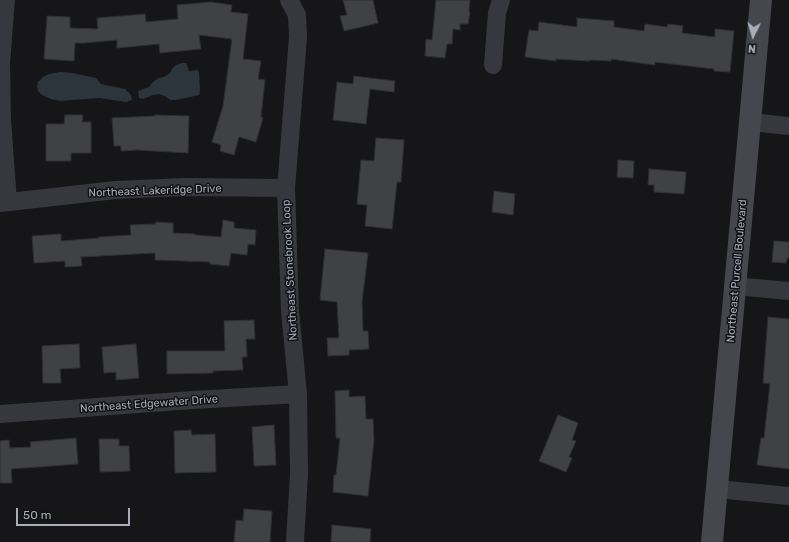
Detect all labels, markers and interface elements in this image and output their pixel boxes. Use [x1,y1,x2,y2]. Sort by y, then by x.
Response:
north arrow [733,16,773,56]
text: N [747,42,756,55]
street label: Northeast Lakeridge Drive [88,182,222,200]
street label: Northeast Stonebrook Loop [280,199,300,341]
street label: Northeast Purcell Boulevard [724,199,750,343]
street label: Northeast Edgewater Drive [80,393,218,415]
scale bar [18,500,132,526]
text: 50 m [23,508,51,522]

